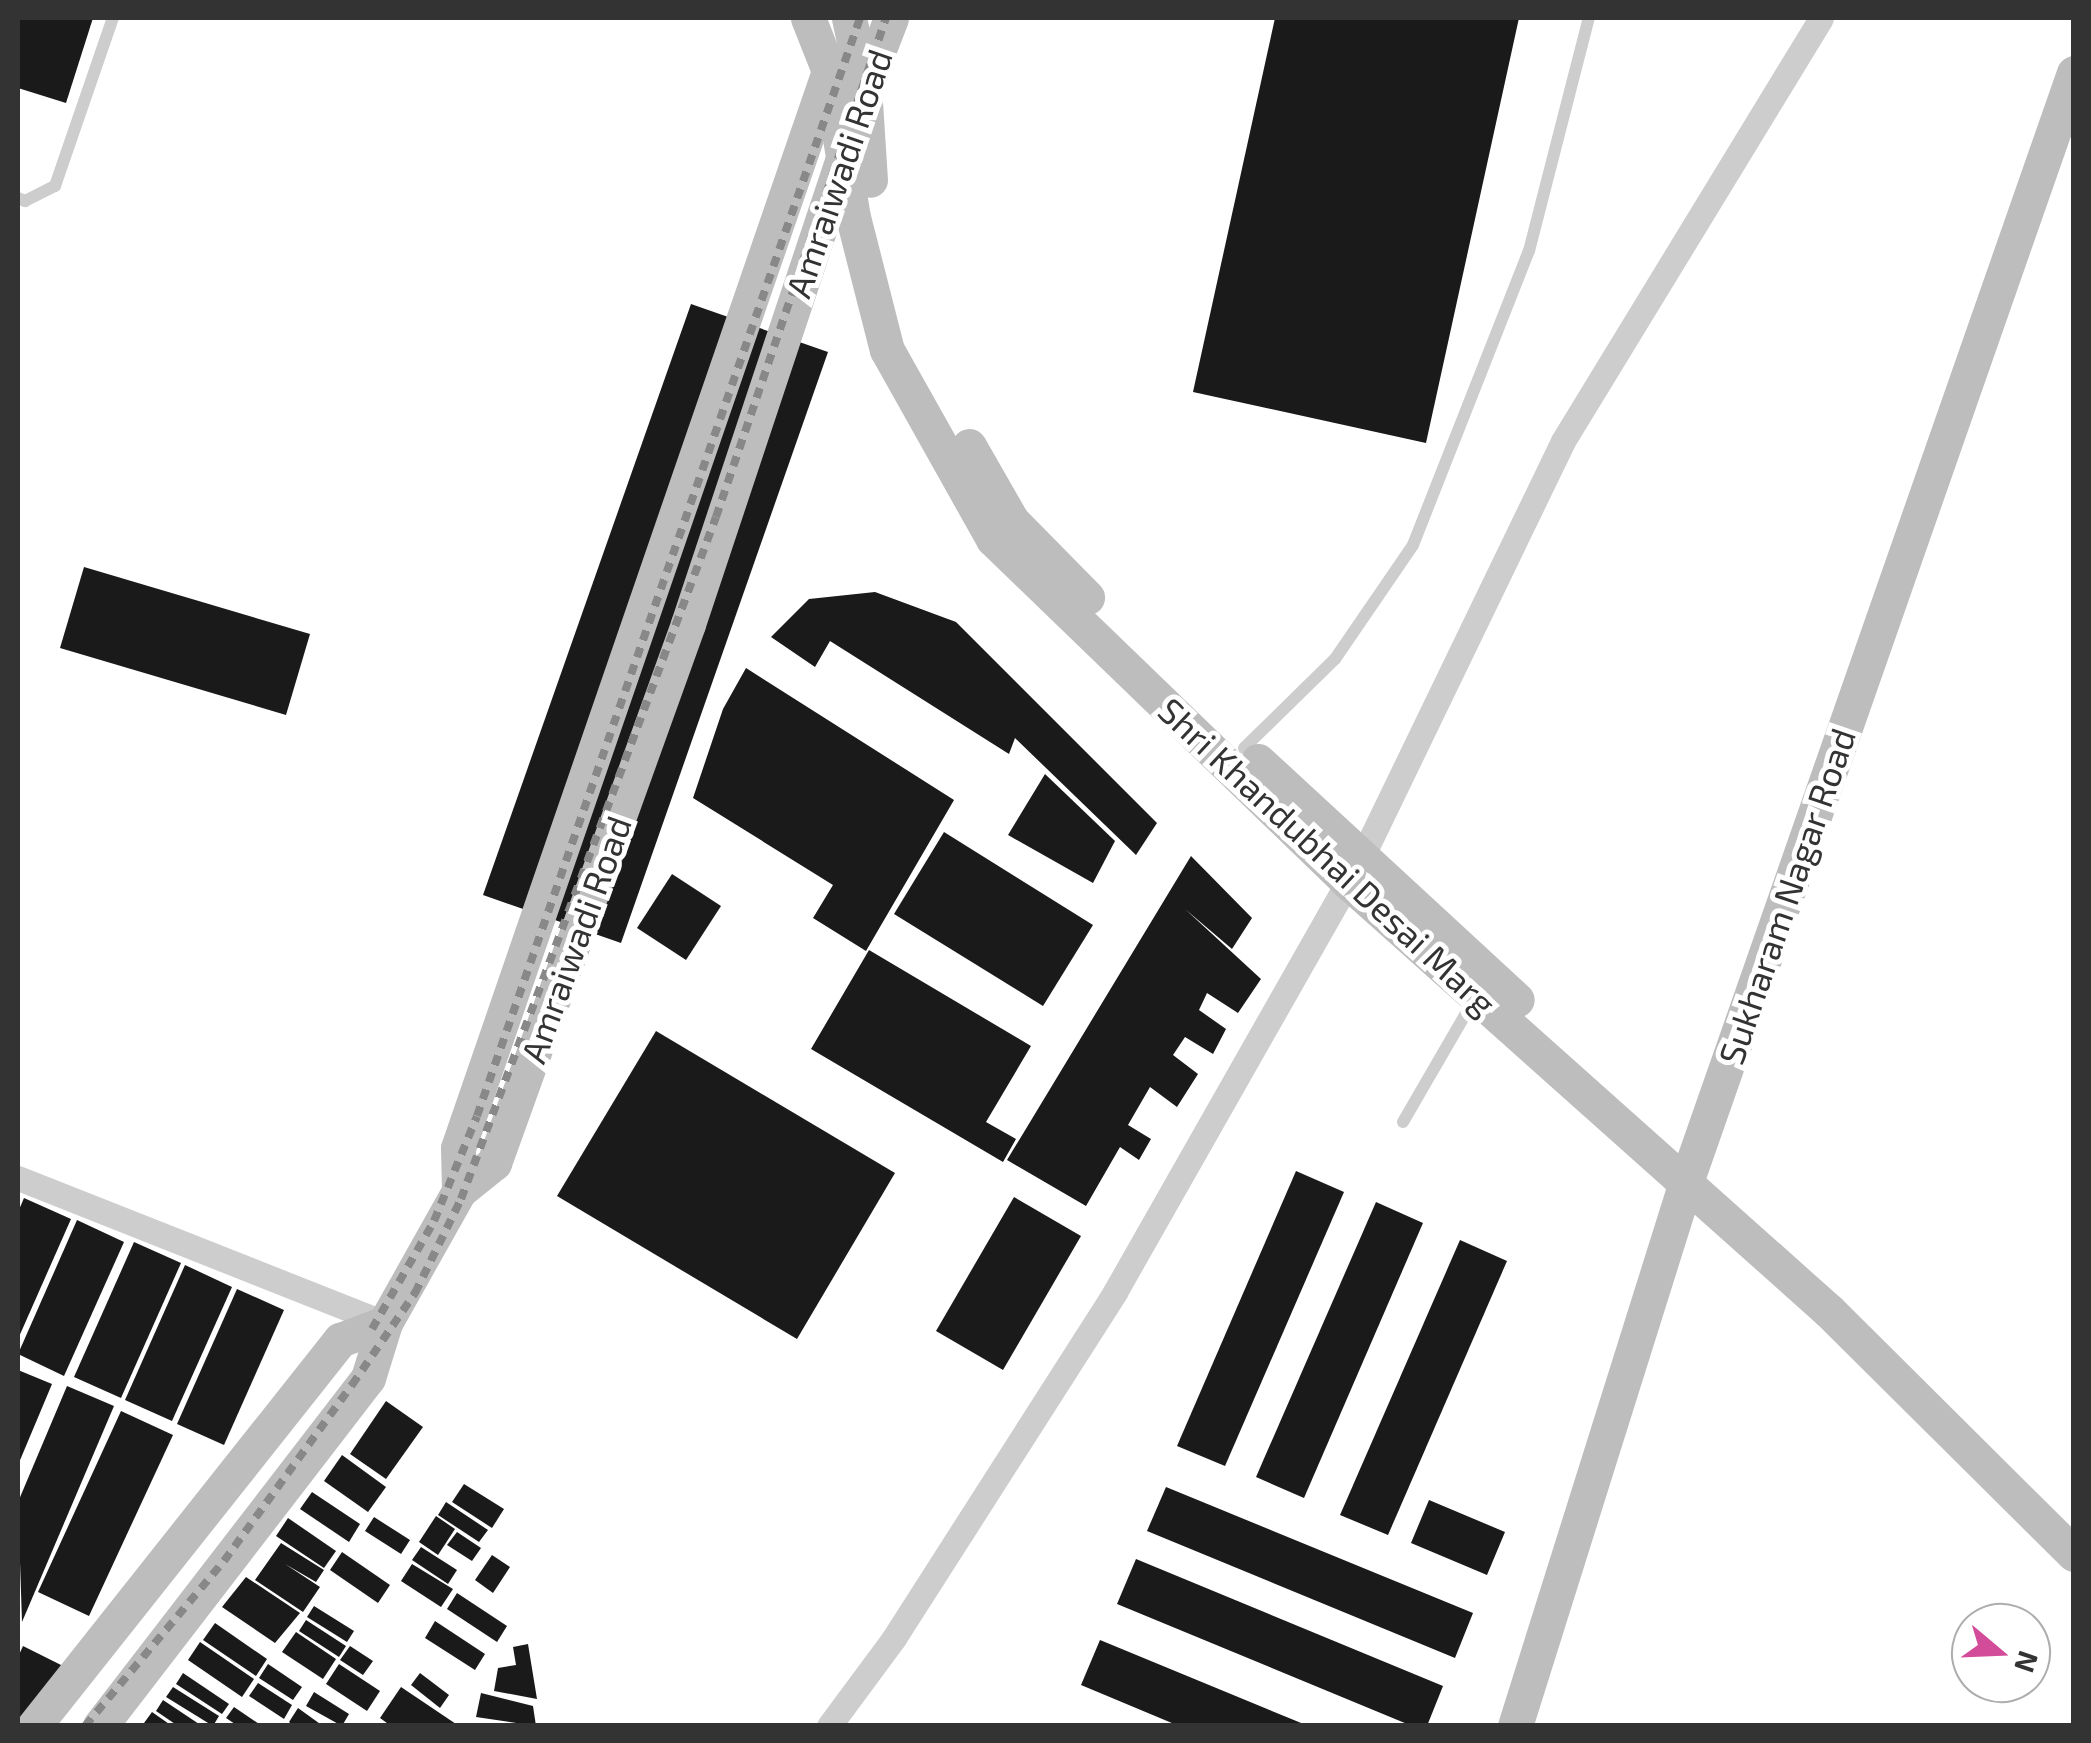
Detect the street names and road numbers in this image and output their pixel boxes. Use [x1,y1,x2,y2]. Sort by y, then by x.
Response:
street label: Amraiwadi Road [776,44,900,302]
street label: Shri Khandubhai Desai Marg [1151,689,1505,1023]
street label: Sukharam Nagar Road [1709,722,1863,1070]
street label: Amraiwadi Road [511,810,639,1068]

